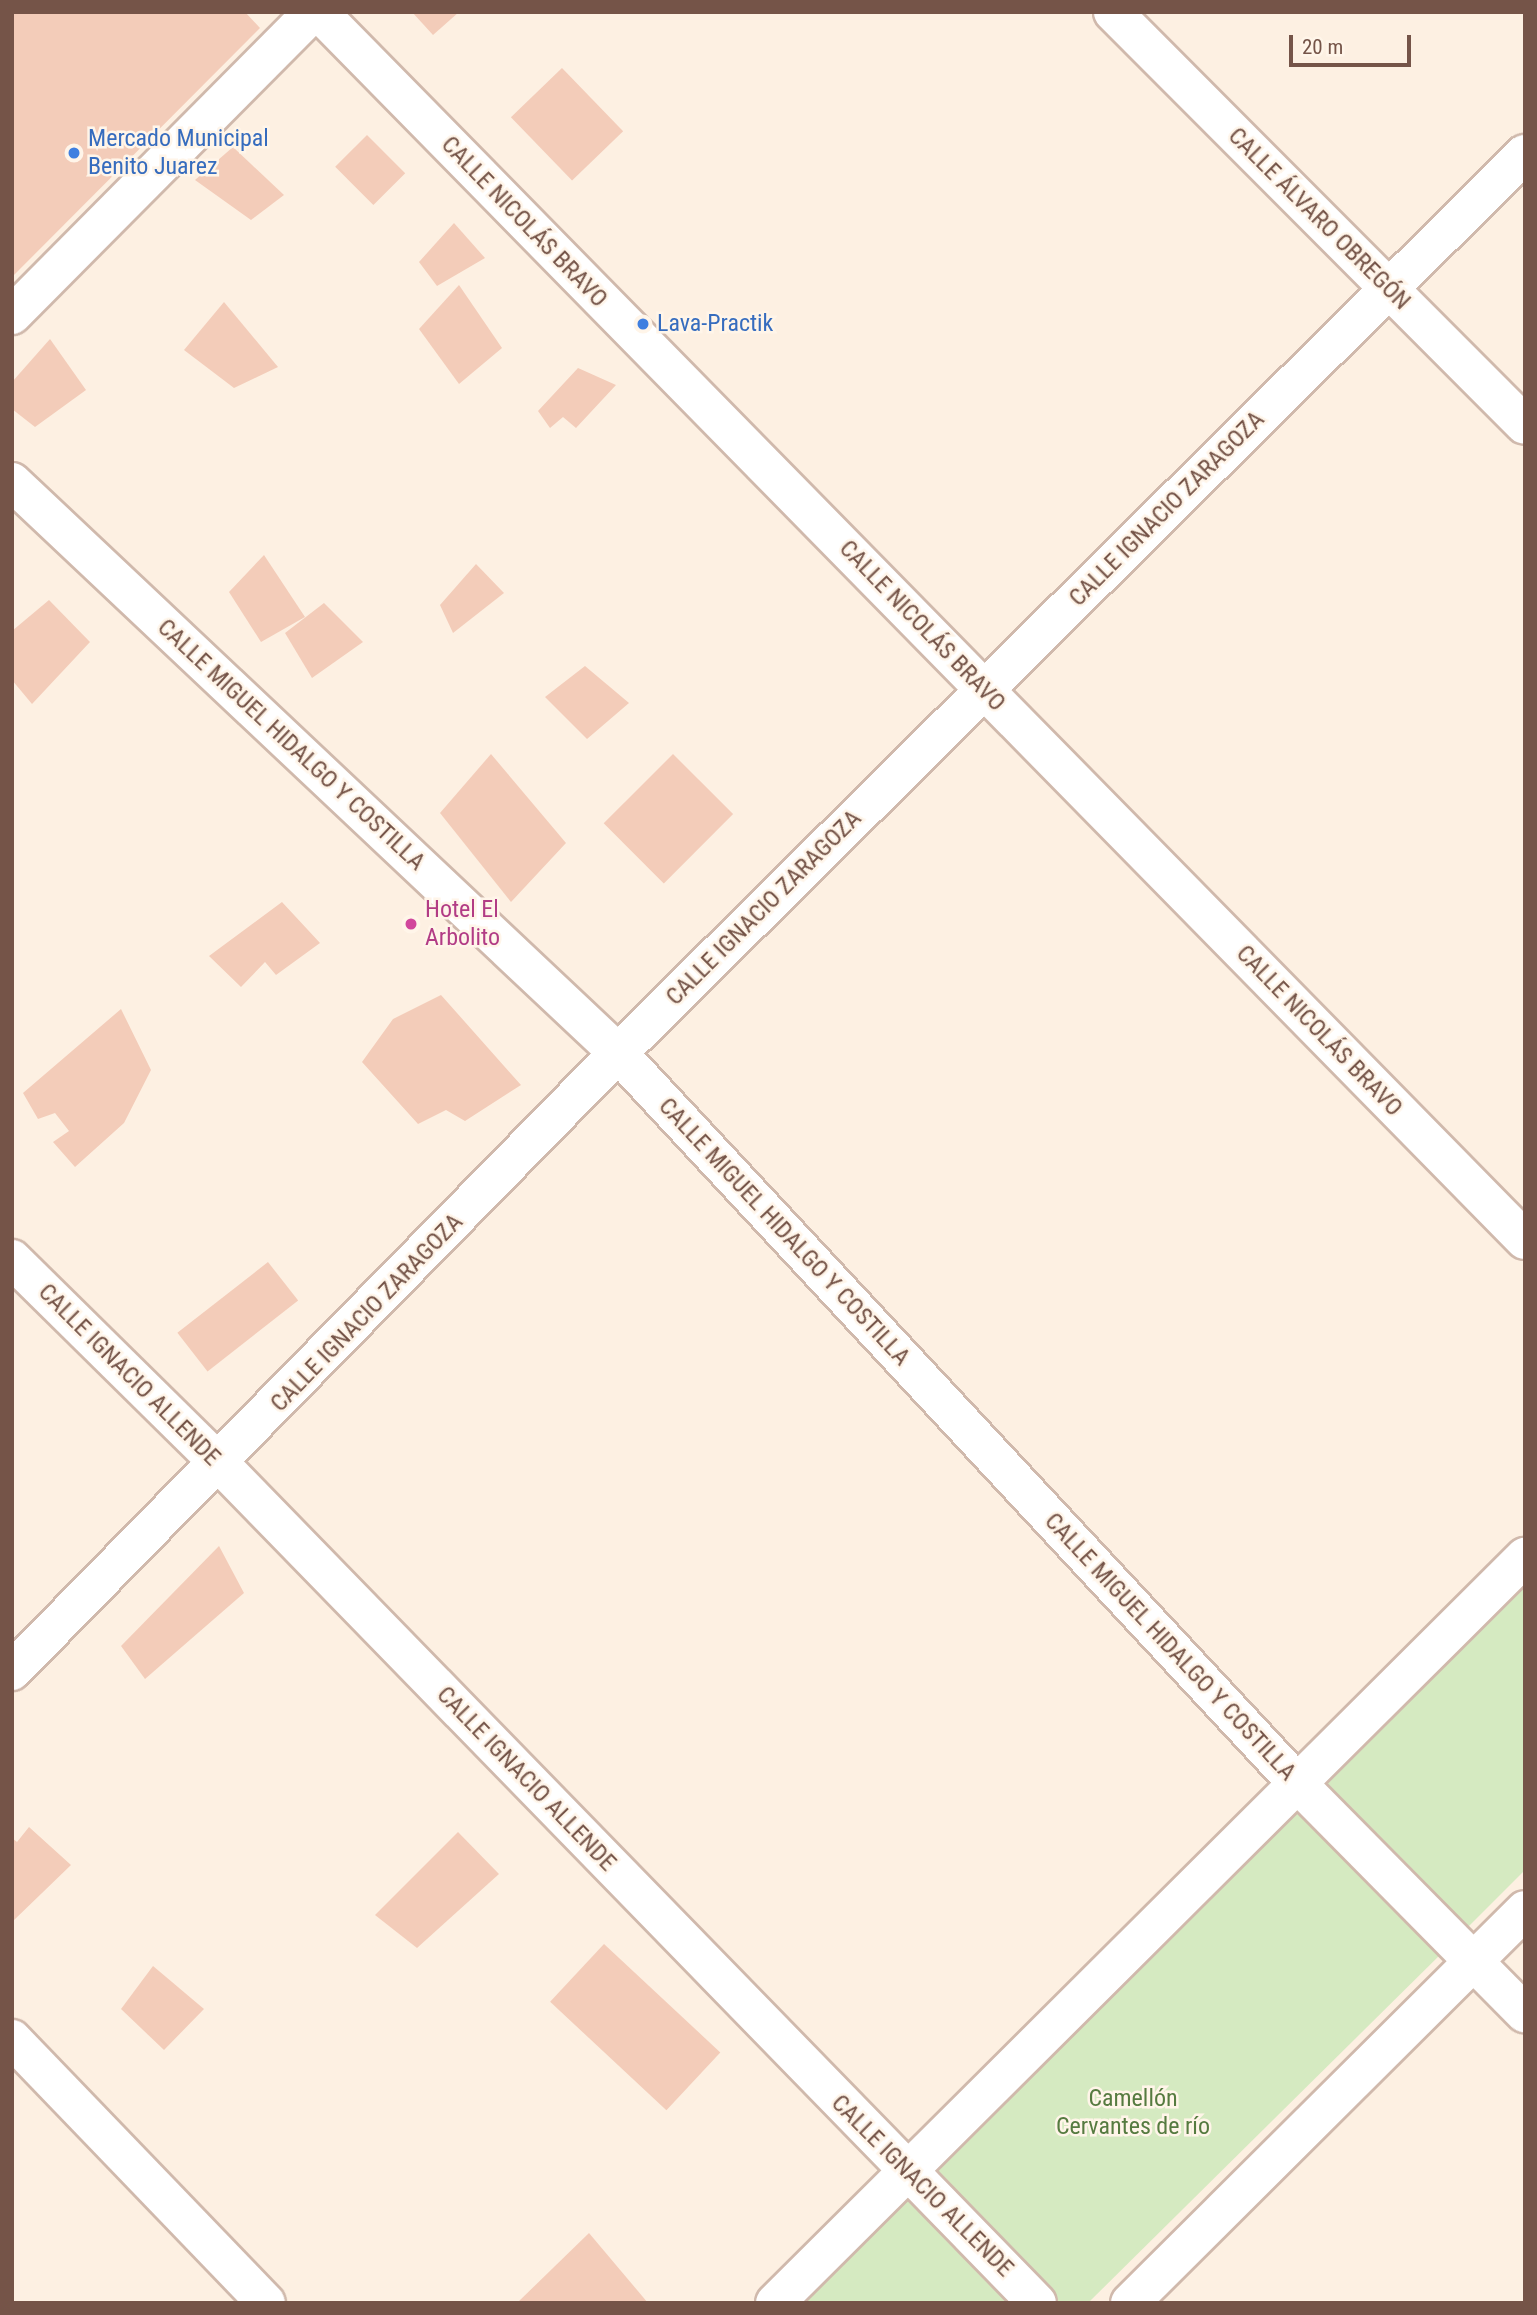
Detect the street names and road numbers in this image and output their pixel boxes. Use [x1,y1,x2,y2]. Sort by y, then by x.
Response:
street label: CALLE ÁLVARO OBREGÓN [1222,122,1416,316]
street label: CALLE NICOLÁS BRAVO [435,131,613,313]
street label: CALLE IGNACIO ZARAGOZA [1063,405,1271,613]
street label: CALLE NICOLÁS BRAVO [833,535,1011,717]
street label: CALLE MIGUEL HIDALGO Y COSTILLA [151,613,431,877]
street label: CALLE IGNACIO ZARAGOZA [660,804,868,1012]
street label: CALLE NICOLÁS BRAVO [1230,940,1408,1122]
street label: CALLE MIGUEL HIDALGO Y COSTILLA [652,1092,916,1372]
street label: CALLE IGNACIO ZARAGOZA [265,1208,469,1418]
street label: CALLE IGNACIO ALLENDE [32,1278,226,1472]
street label: CALLE MIGUEL HIDALGO Y COSTILLA [1038,1507,1302,1787]
street label: CALLE IGNACIO ALLENDE [430,1681,622,1877]
street label: CALLE IGNACIO ALLENDE [825,2089,1019,2283]

